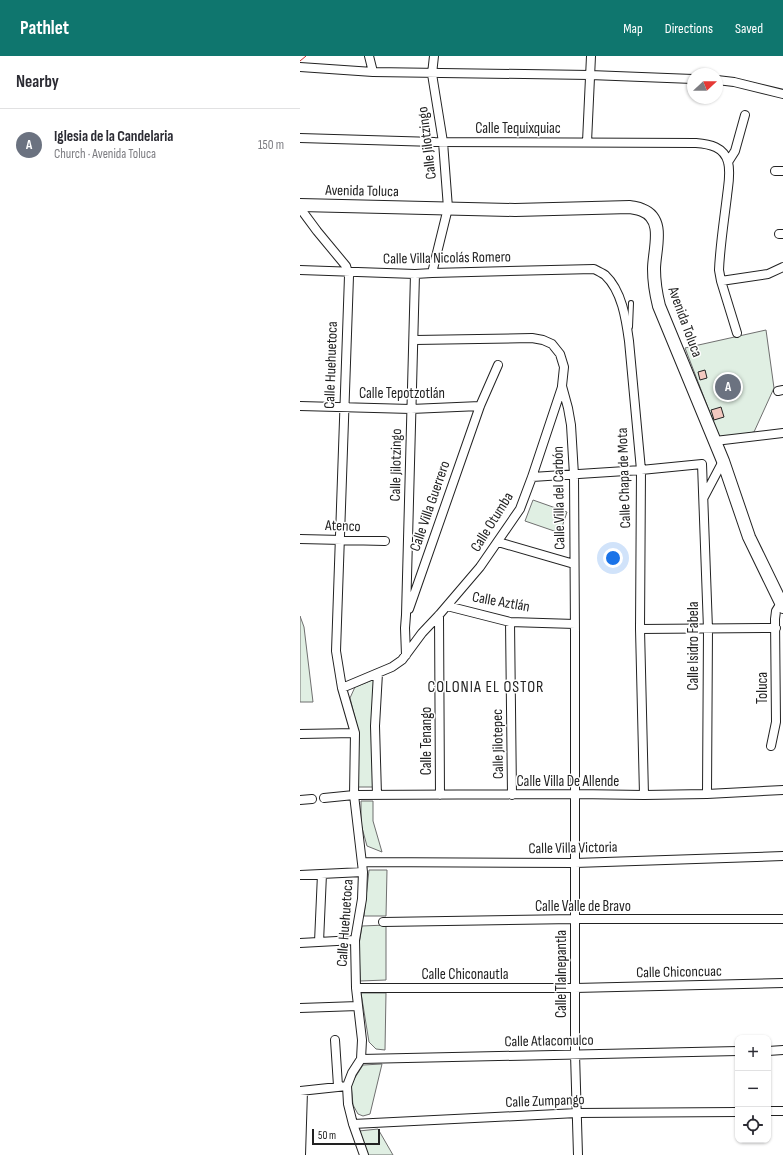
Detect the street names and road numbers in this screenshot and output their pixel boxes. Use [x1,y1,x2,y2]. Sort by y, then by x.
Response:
street label: Calle Jilotzingo [413,106,441,180]
street label: Calle Tequixquiac [475,119,561,138]
street label: Avenida Toluca [324,181,399,201]
street label: Calle Villa Nicolás Romero [383,247,511,269]
street label: Avenida Toluca [663,283,707,360]
street label: Calle Huehuetoca [320,321,342,409]
street label: Calle Tepotzotlán [359,384,445,403]
street label: Calle Chapa de Mota [613,427,635,529]
street label: Calle Jilotzingo [386,428,406,502]
street label: Calle Villa del Carbón [549,446,569,550]
street label: Calle Villa Guerrero [406,458,454,554]
street label: Calle Otumba [466,489,518,555]
street label: Atenco [324,516,361,536]
street label: Calle Aztlán [471,588,531,616]
street label: Calle Isidro Fabela [684,601,703,690]
street label: Toluca [753,672,772,704]
street label: Calle Tenango [417,707,436,775]
street label: Calle Jilotepec [488,709,508,779]
street label: Calle Villa De Allende [517,772,619,791]
street label: Calle Villa Victoria [528,838,618,858]
street label: Calle Huehuetoca [332,878,358,967]
street label: Calle Valle de Bravo [535,897,631,916]
street label: Calle Tlalnepantla [552,930,571,1018]
street label: Calle Chiconcuac [636,962,722,982]
street label: Calle Chiconautla [421,965,509,984]
street label: Calle Atlacomulco [504,1031,594,1051]
street label: Calle Zumpango [505,1090,585,1112]

